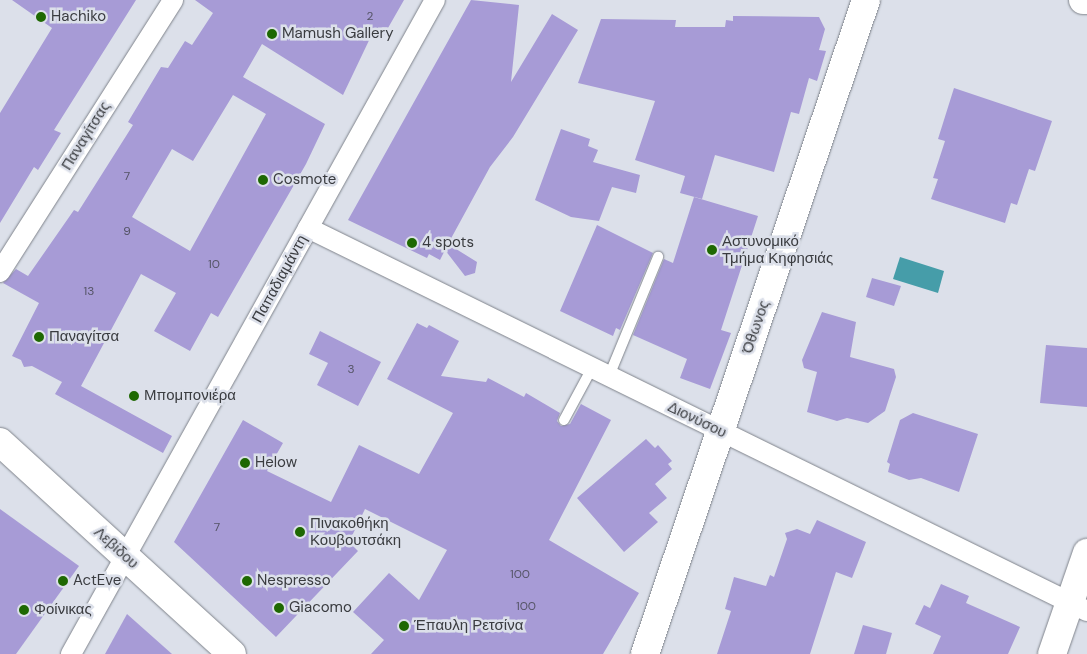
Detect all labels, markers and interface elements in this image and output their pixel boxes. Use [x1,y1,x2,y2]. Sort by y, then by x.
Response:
place label: Hachiko [51,8,106,26]
house number: 2 [367,10,373,24]
marker: Hachiko [35,11,47,23]
place label: Mamush Gallery [282,25,394,43]
marker: Mamush Gallery [266,28,278,40]
street label: Παναγίτσας [58,98,114,174]
house number: 7 [124,170,130,184]
place label: Cosmote [273,171,336,189]
marker: Cosmote [257,174,269,186]
house number: 9 [123,225,131,239]
street label: Παπαδιαμάντη [249,232,311,326]
place label: Αστυνομικό Τμήμα Κηφησιάς [722,232,833,267]
place label: 4 spots [422,234,474,252]
marker: 4 spots [406,237,418,249]
marker: Αστυνομικό Τμήμα Κηφησιάς [706,244,718,256]
house number: 10 [208,258,220,272]
house number: 13 [84,285,94,299]
street label: Όθωνος [739,298,773,356]
place label: Παναγίτσα [49,328,119,346]
marker: Παναγίτσα [33,331,45,343]
house number: 3 [347,363,355,377]
place label: Μπομπονιέρα [144,387,236,405]
marker: Μπομπονιέρα [128,390,140,402]
street label: Διονύσου [665,398,729,442]
place label: Helow [255,454,297,472]
marker: Helow [239,457,251,469]
place label: Πινακοθήκη Κουβουτσάκη [310,514,401,549]
house number: 7 [214,521,220,535]
street label: Λεβίδου [90,523,142,573]
marker: Πινακοθήκη Κουβουτσάκη [294,526,306,538]
house number: 100 [510,568,530,582]
place label: ActEve [73,572,121,590]
place label: Nespresso [257,572,331,590]
marker: ActEve [57,575,69,587]
marker: Nespresso [241,575,253,587]
place label: Giacomo [289,599,352,617]
house number: 100 [516,600,536,614]
place label: Φοίνικας [34,601,92,619]
marker: Giacomo [273,602,285,614]
marker: Φοίνικας [18,604,30,616]
place label: Έπαυλη Ρετσίνα [414,617,523,635]
marker: Έπαυλη Ρετσίνα [398,620,410,632]

